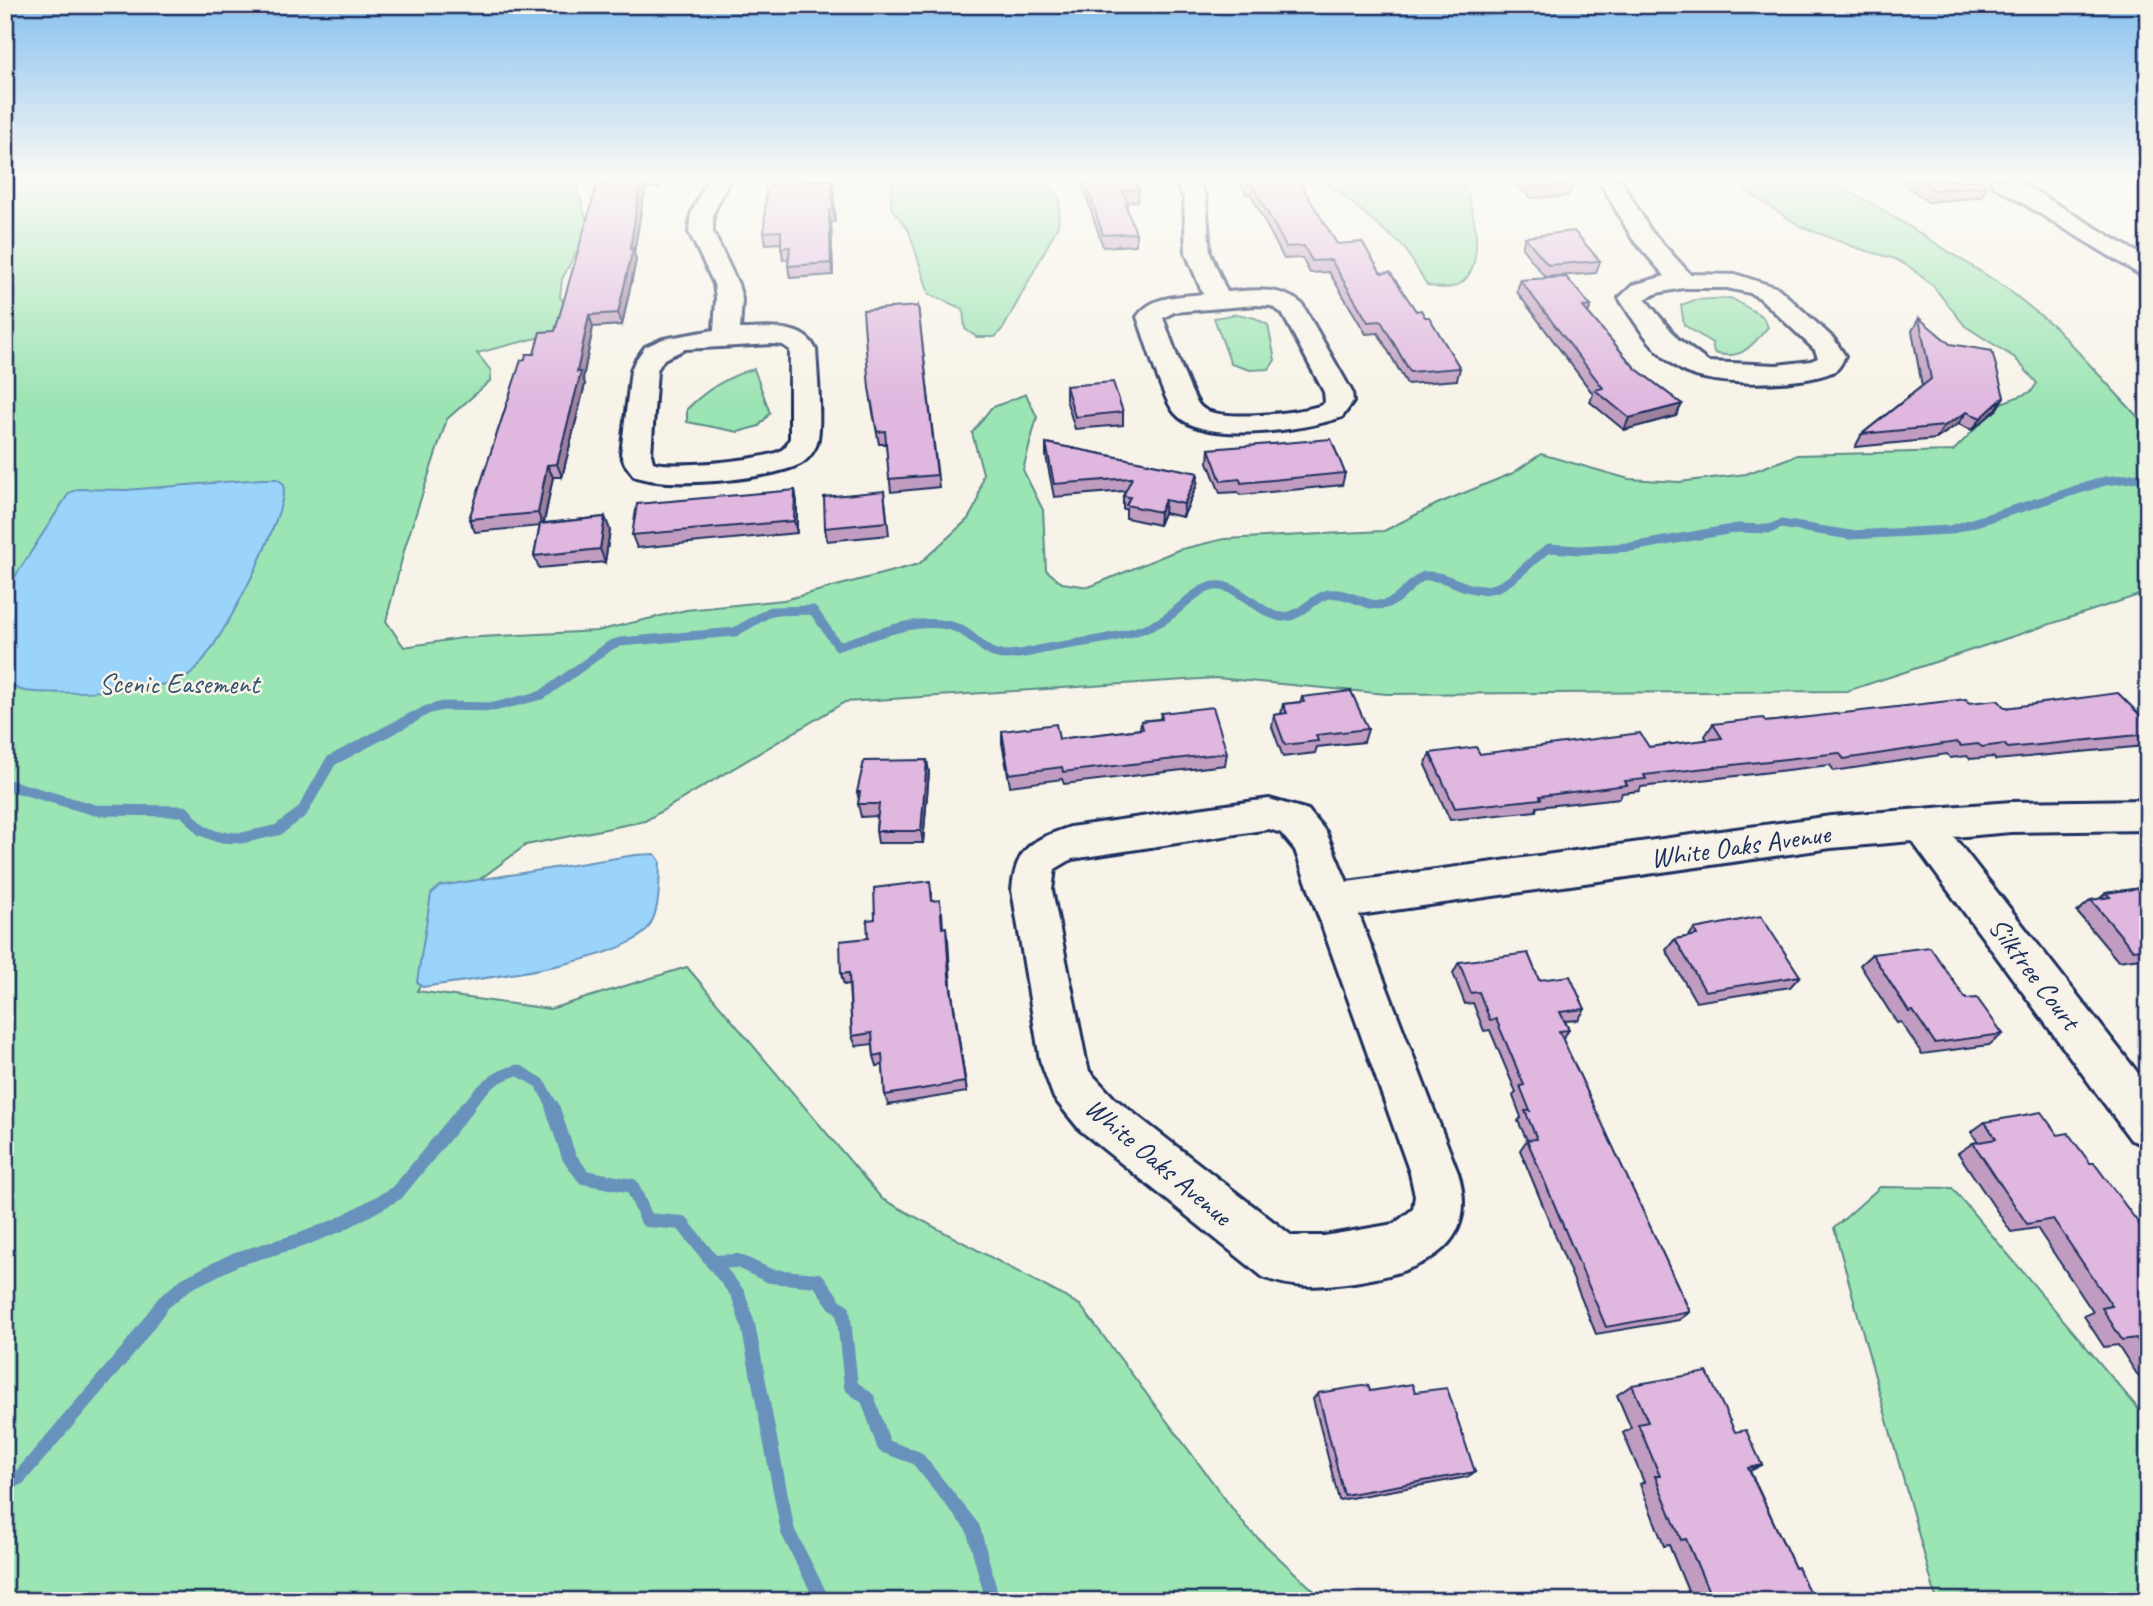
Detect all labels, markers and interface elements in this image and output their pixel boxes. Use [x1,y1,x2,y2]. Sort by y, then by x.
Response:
park label: Scenic Easement [99,666,262,701]
street label: White Oaks Avenue [1648,815,1834,875]
street label: Silktree Court [1981,910,2090,1039]
street label: White Oaks Avenue [1078,1090,1241,1234]

